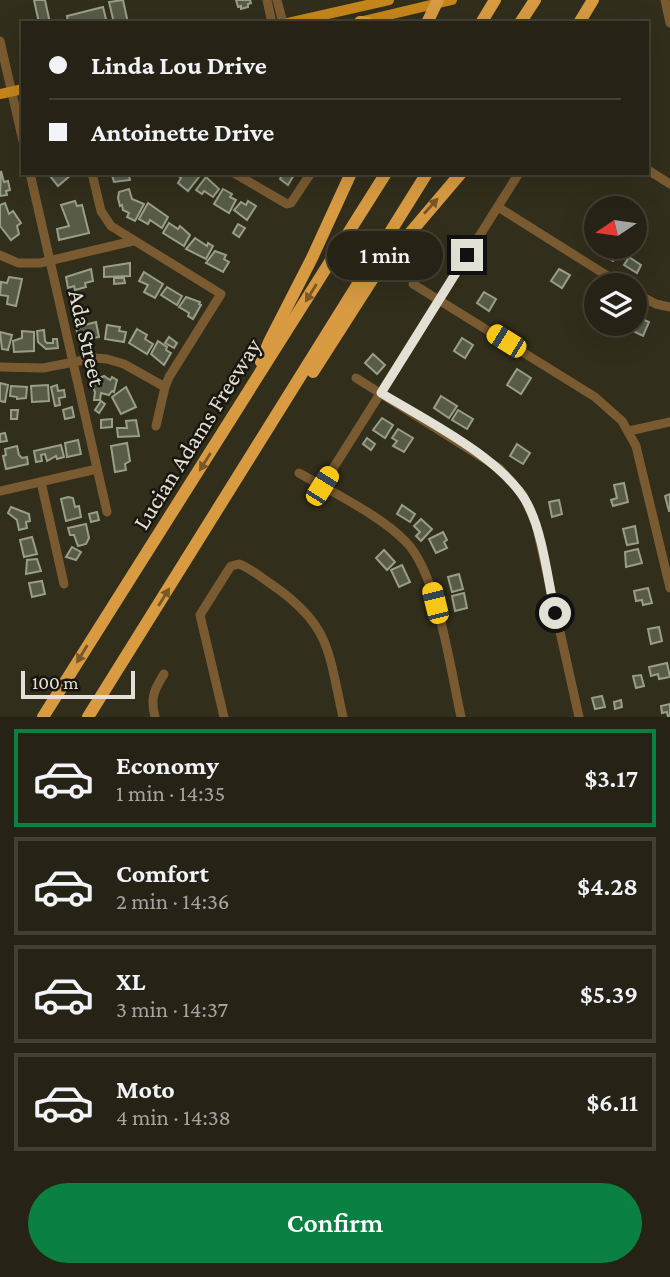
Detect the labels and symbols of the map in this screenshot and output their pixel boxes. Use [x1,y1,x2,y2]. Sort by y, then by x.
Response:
north arrow [584,196,648,259]
one-way arrow [423,197,439,215]
callout: 1 min [327,230,442,280]
route end [451,239,483,271]
one-way arrow [304,284,317,303]
street label: Ada Street [63,287,112,390]
car [483,321,530,361]
street label: Lucian Adams Freeway [127,332,267,534]
one-way arrow [198,453,211,472]
car [302,463,343,509]
car [420,580,451,626]
one-way arrow [157,587,170,607]
route start [539,597,571,629]
one-way arrow [75,644,88,663]
scale bar [21,668,135,700]

